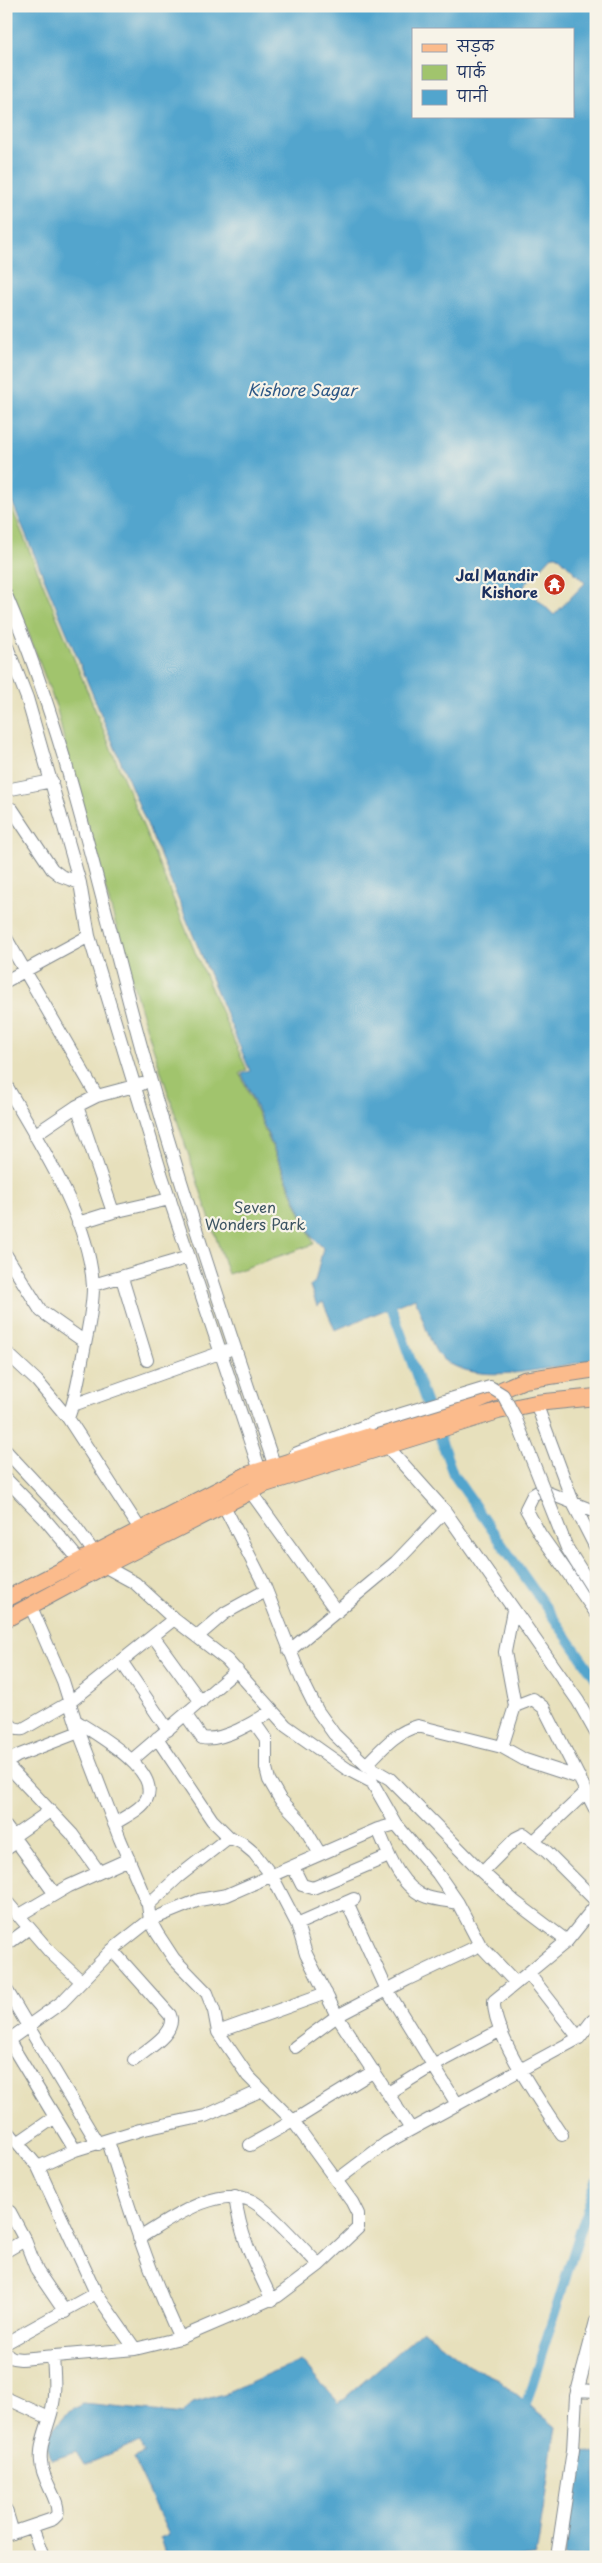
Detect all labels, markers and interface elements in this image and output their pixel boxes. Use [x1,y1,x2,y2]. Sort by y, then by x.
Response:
legend [412,28,574,118]
text: सड़क [456,34,495,57]
text: पार्क [456,60,487,83]
text: पानी [456,84,489,107]
water label: Kishore Sagar [248,377,359,401]
place label: Jal Mandir Kishore [455,563,538,603]
temple icon: Jal Mandir Kishore [542,573,566,597]
park label: Seven Wonders Park [205,1195,305,1235]

